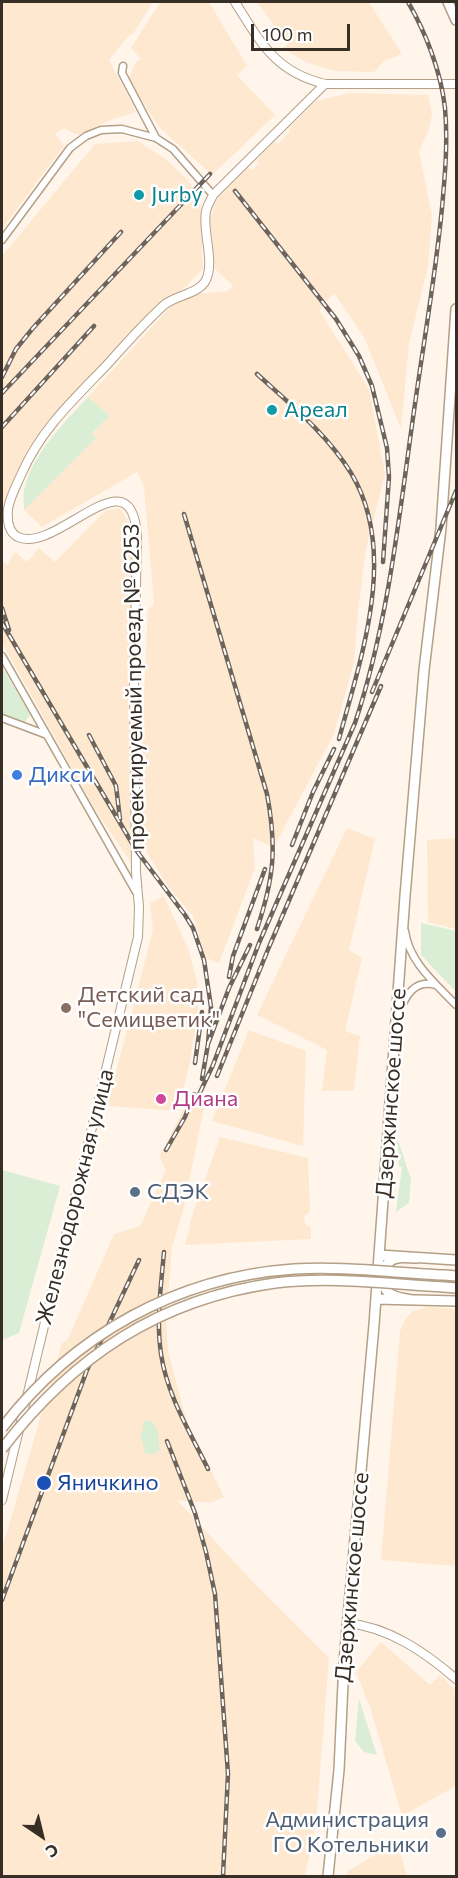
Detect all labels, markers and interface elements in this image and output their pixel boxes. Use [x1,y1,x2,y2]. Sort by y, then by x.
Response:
scale bar [254,12,353,50]
text: 100 m [262,23,312,45]
place label: Jurby [151,182,203,208]
marker: Jurby [132,188,146,202]
place label: Ареал [284,397,348,423]
marker: Ареал [265,403,279,417]
street label: проектируемый проезд № 6253 [118,523,150,851]
place label: Дикси [29,762,94,788]
marker: Дикси [10,768,24,782]
place label: Детский сад "Семицветик" [78,982,220,1034]
street label: Дзержинское шоссе [370,987,412,1199]
marker: Детский сад "Семицветик" [59,1001,73,1015]
street label: Железнодорожная улица [30,1066,120,1328]
place label: Диана [173,1086,238,1112]
marker: Диана [154,1092,168,1106]
place label: СДЭК [147,1179,209,1205]
marker: СДЭК [128,1185,142,1199]
place label: Яничкино [57,1470,159,1496]
street label: Дзержинское шоссе [330,1471,374,1683]
marker: Яничкино [35,1474,53,1492]
north arrow [12,1806,72,1866]
place label: Администрация ГО Котельники [265,1807,429,1858]
marker: Администрация ГО Котельники [434,1826,448,1840]
text: С [43,1840,63,1862]

